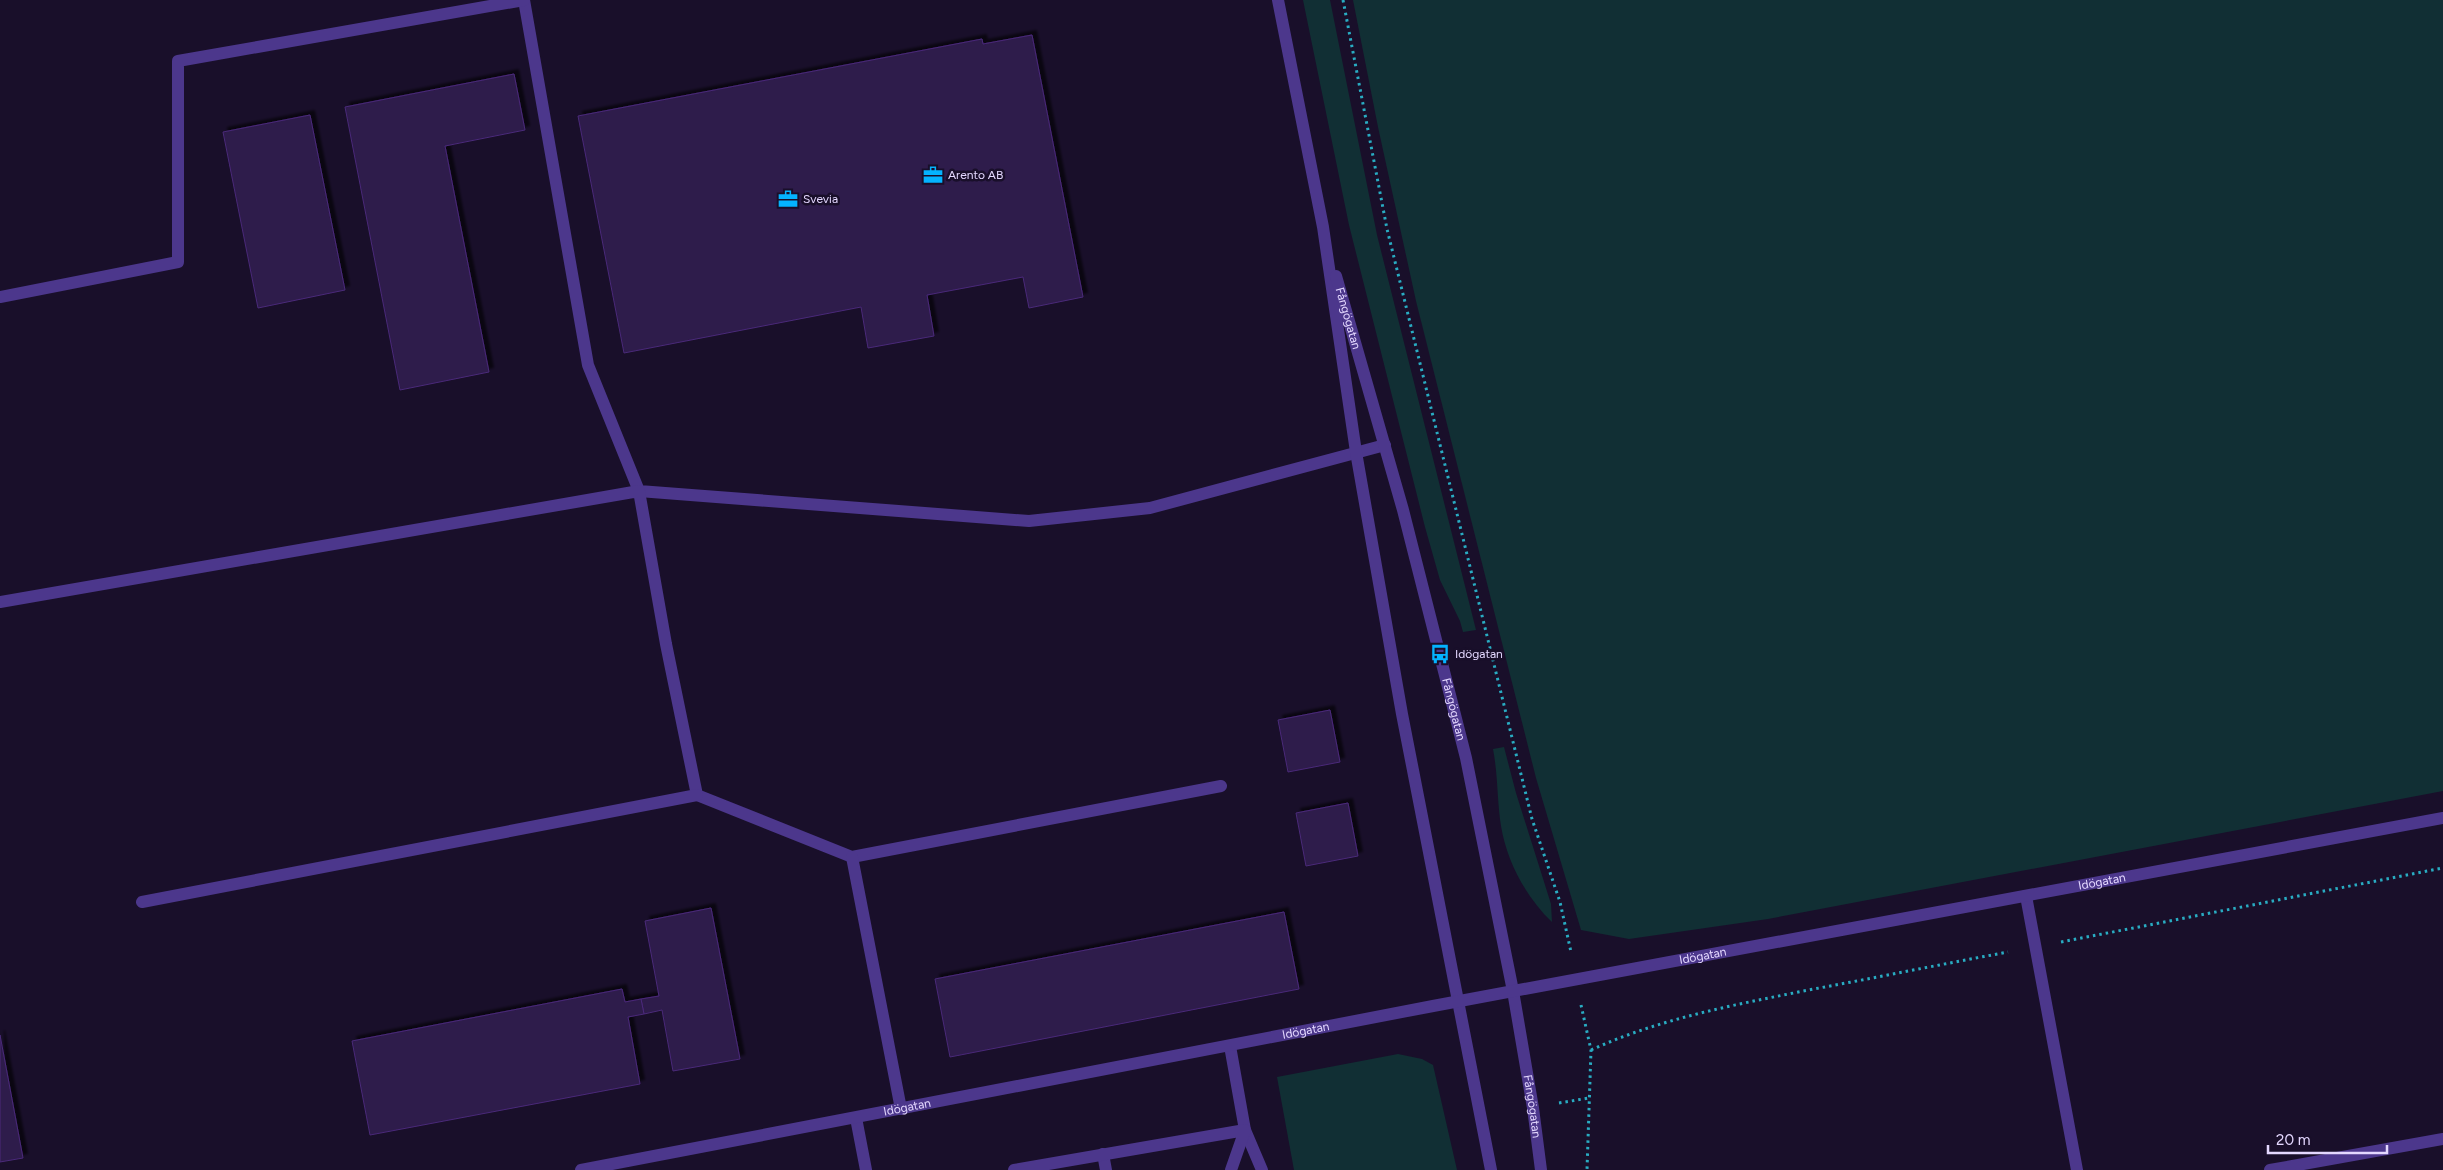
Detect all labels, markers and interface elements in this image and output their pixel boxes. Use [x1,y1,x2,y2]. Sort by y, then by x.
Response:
office icon: Arento AB [922,164,944,186]
place label: Arento AB [948,168,1003,182]
office icon: Svevia [777,188,799,210]
place label: Svevia [803,192,838,206]
street label: Fångögatan [1333,286,1364,351]
bus stop icon: Idögatan [1429,643,1451,665]
place label: Idögatan [1455,647,1503,661]
street label: Fångögatan [1439,677,1468,742]
street label: Idögatan [2077,870,2127,893]
street label: Idögatan [1678,944,1728,967]
street label: Idögatan [1281,1019,1331,1042]
street label: Fångögatan [1520,1074,1544,1139]
street label: Idögatan [882,1096,932,1119]
scale bar [2268,1122,2387,1154]
text: 20 m [2276,1131,2310,1149]

